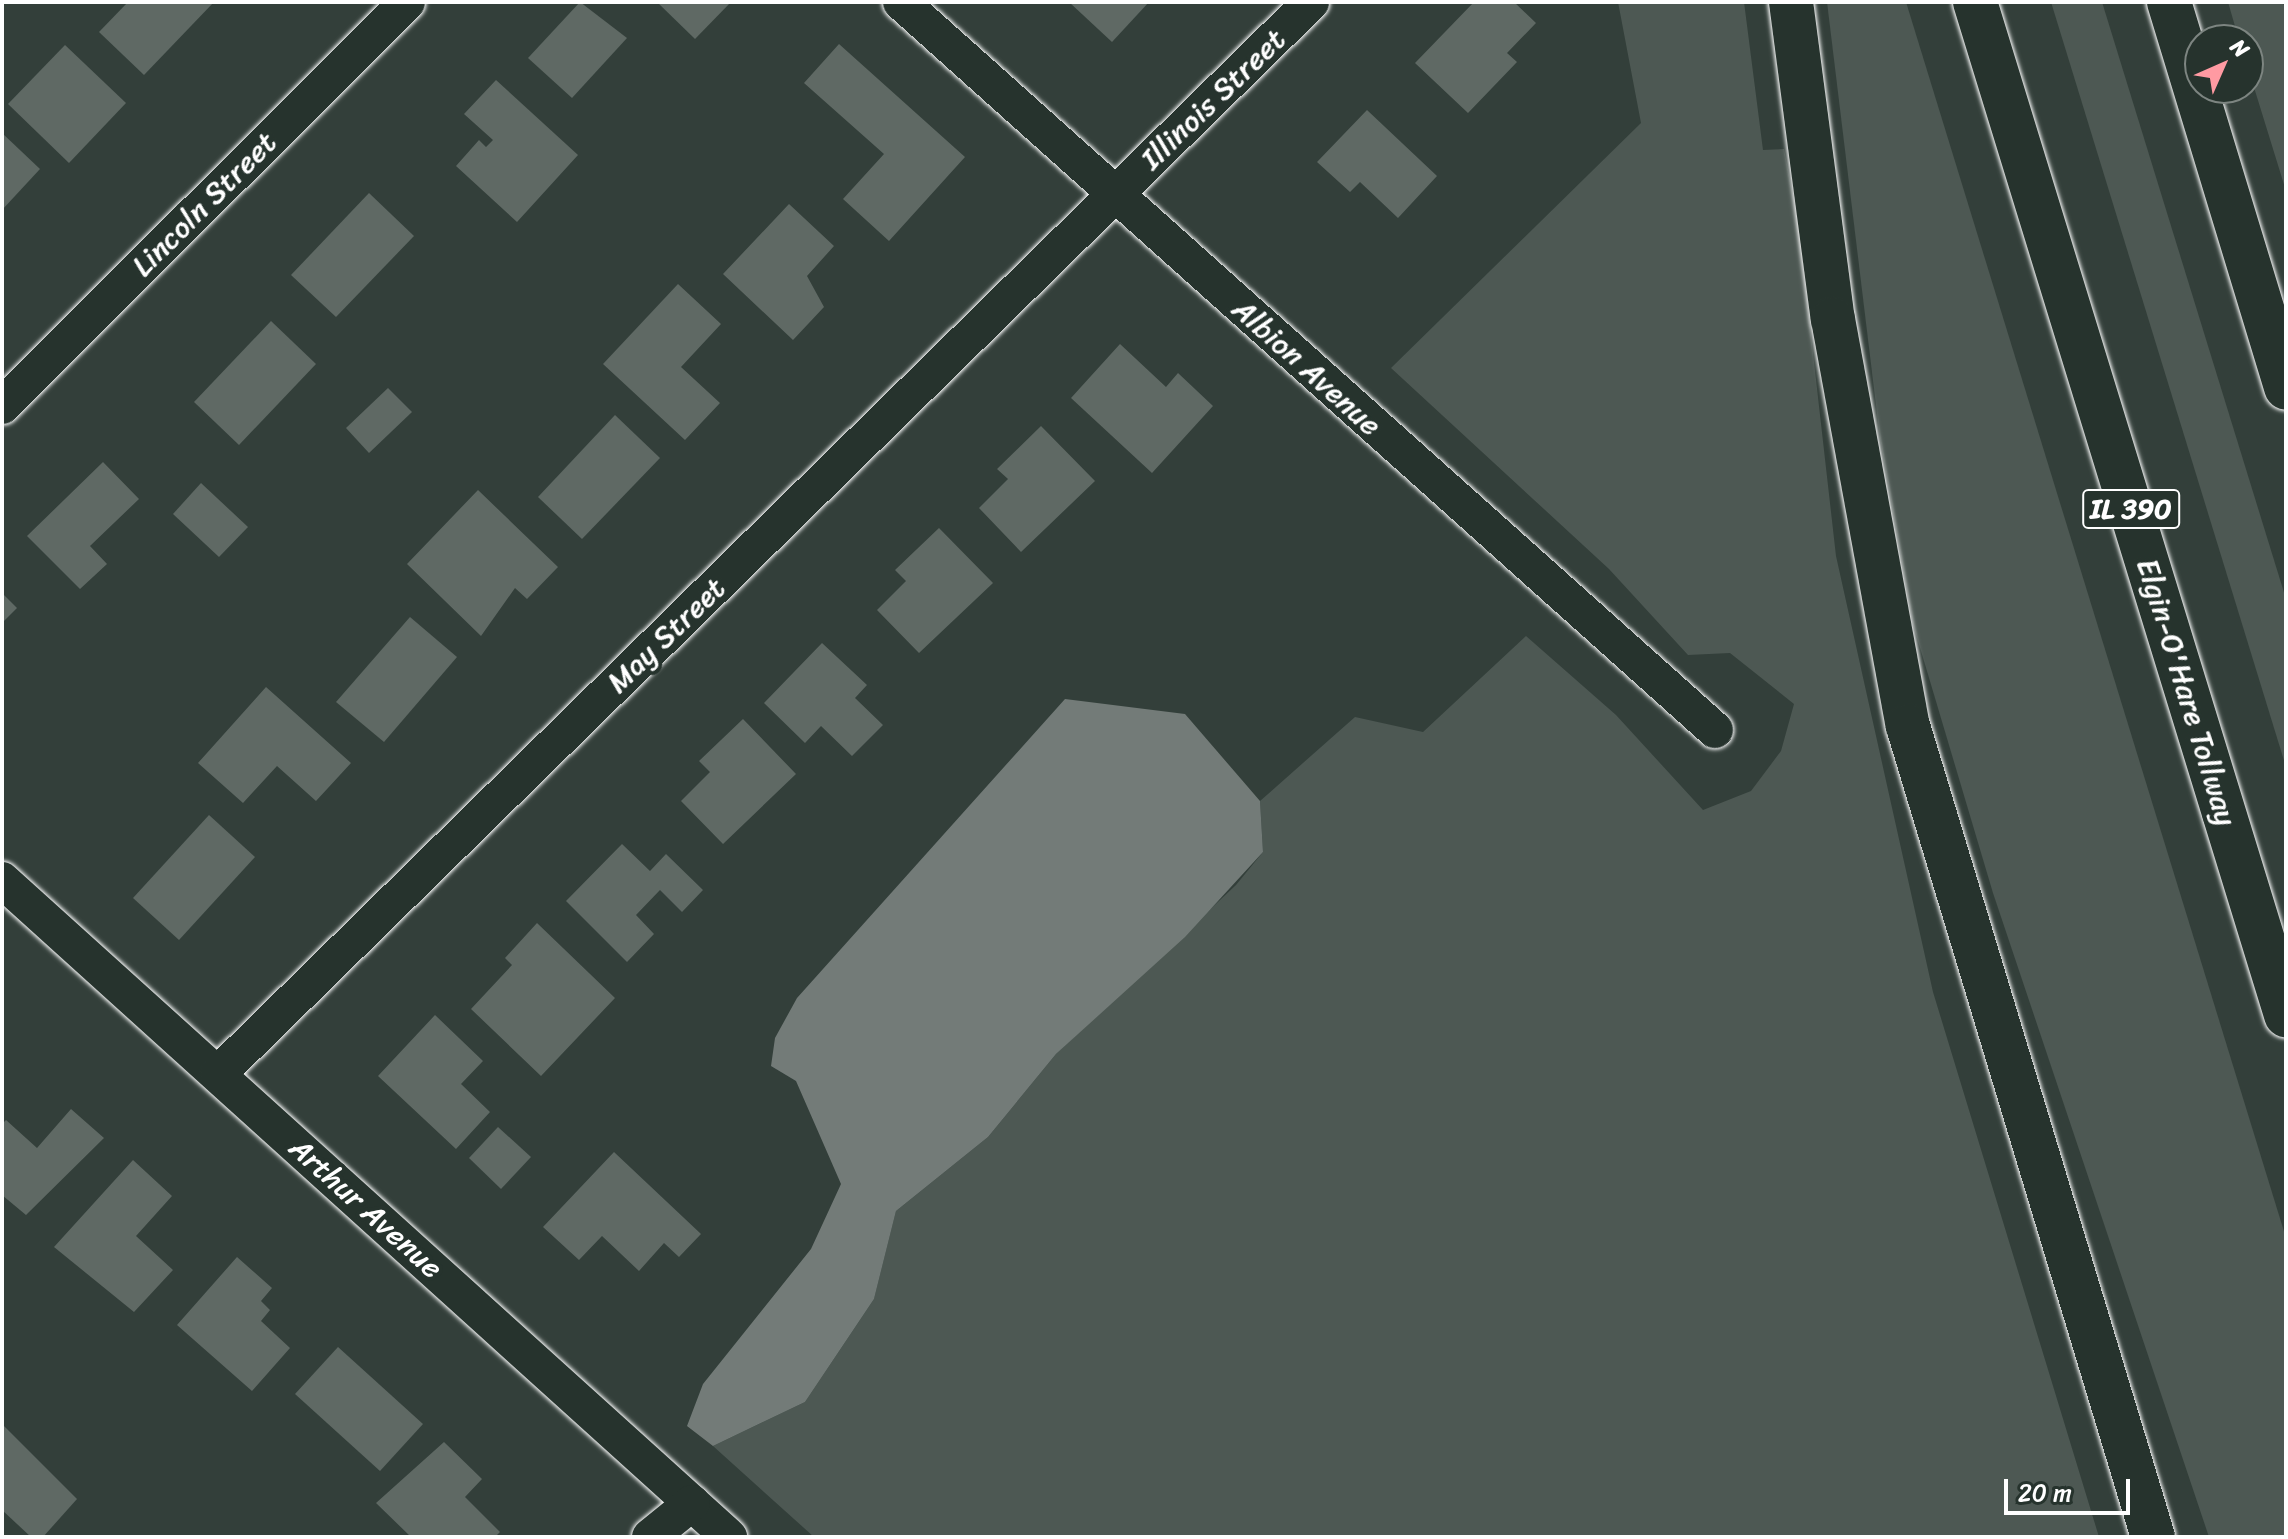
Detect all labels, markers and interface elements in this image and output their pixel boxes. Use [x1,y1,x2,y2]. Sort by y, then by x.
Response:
street label: Illinois Street [1134,22,1292,176]
north arrow [2184,24,2264,104]
text: N [2221,29,2259,67]
street label: Lincoln Street [125,125,283,283]
street label: Albion Avenue [1225,291,1389,443]
road number: IL 390 [2081,485,2181,533]
street label: Elgin-O'Hare Tollway [2129,554,2245,830]
street label: May Street [600,570,732,700]
street label: Arthur Avenue [282,1130,450,1286]
scale bar [2008,1463,2134,1513]
text: 20 m [2018,1472,2072,1514]

